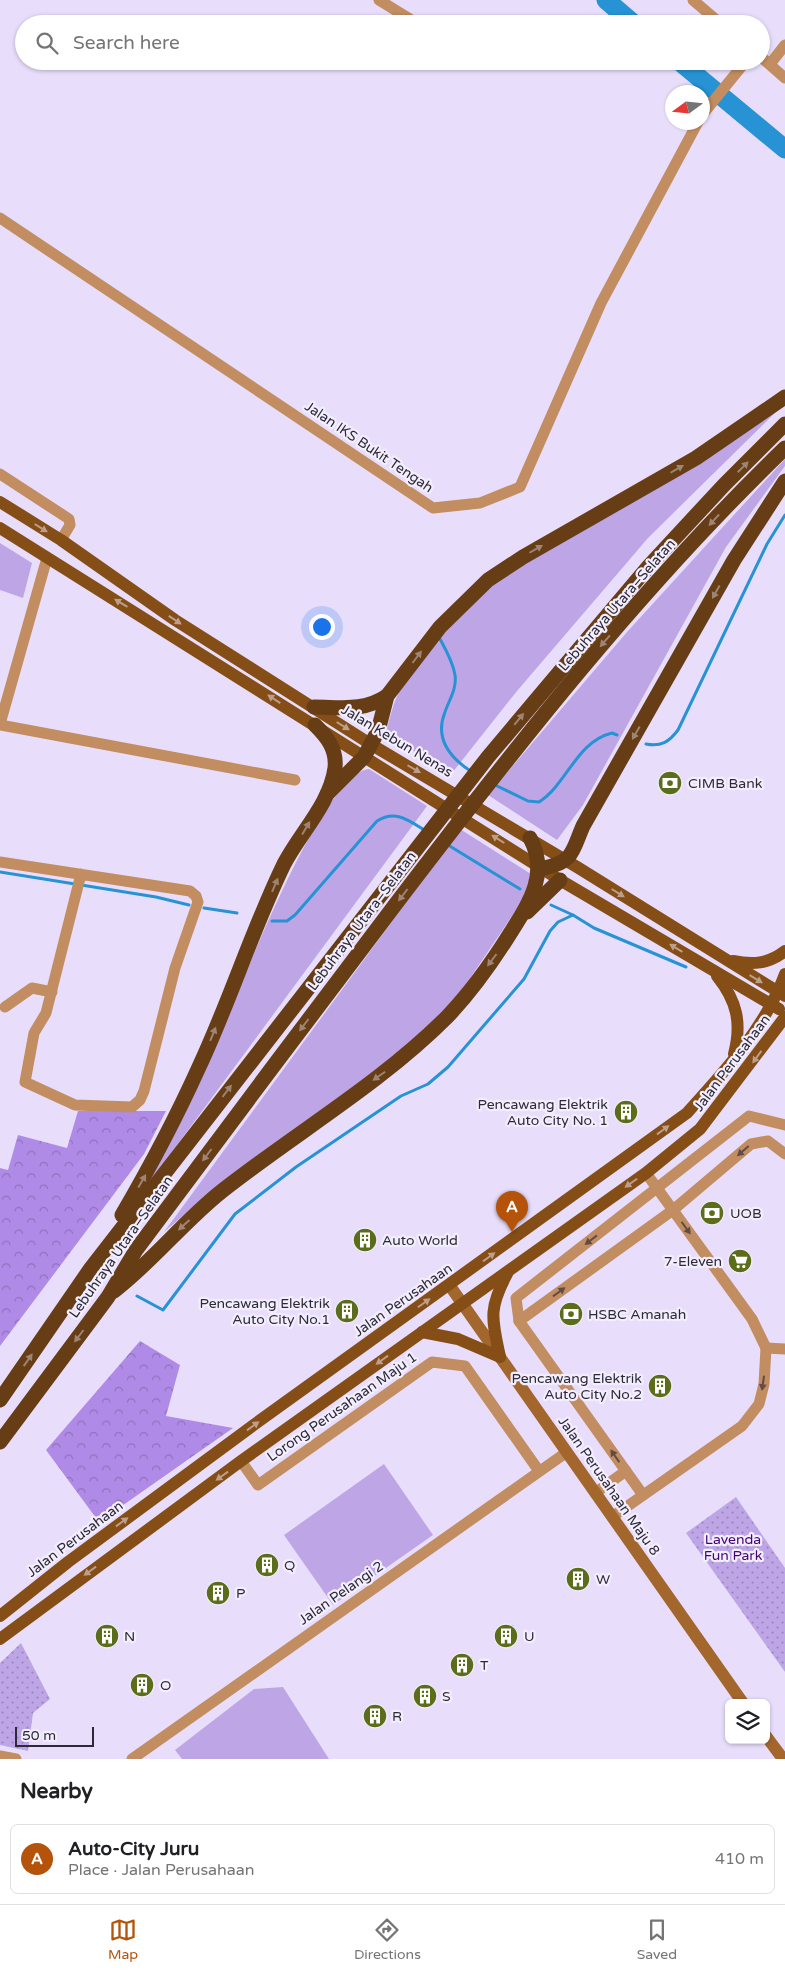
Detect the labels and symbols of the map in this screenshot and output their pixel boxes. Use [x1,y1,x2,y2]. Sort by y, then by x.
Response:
north arrow [665,85,710,130]
street label: Jalan IKS Bukit Tengah [302,398,436,496]
one-way arrow [736,461,748,473]
one-way arrow [670,465,685,473]
one-way arrow [708,514,720,526]
one-way arrow [35,524,48,533]
street label: Lebuhraya Utara–Selatan [555,535,679,675]
one-way arrow [529,545,542,554]
one-way arrow [712,585,720,599]
one-way arrow [115,599,128,608]
your location [309,614,335,640]
one-way arrow [169,615,182,625]
one-way arrow [600,634,611,647]
one-way arrow [412,650,422,664]
one-way arrow [267,695,280,704]
street label: Jalan Kebun Nenas [338,701,456,781]
one-way arrow [513,713,524,726]
one-way arrow [336,721,350,731]
one-way arrow [631,727,640,740]
one-way arrow [408,765,421,774]
bank icon: CIMB Bank [657,770,683,796]
place label: CIMB Bank [688,775,763,792]
one-way arrow [301,822,311,835]
one-way arrow [492,835,505,844]
street label: Lebuhraya Utara–Selatan [304,848,420,994]
one-way arrow [272,878,280,892]
one-way arrow [397,888,408,901]
one-way arrow [612,888,625,898]
one-way arrow [669,943,682,952]
one-way arrow [487,953,498,966]
one-way arrow [750,974,763,984]
street label: Jalan Perusahaan [690,1011,774,1115]
one-way arrow [299,1018,310,1031]
one-way arrow [209,1027,217,1042]
one-way arrow [752,1050,762,1063]
one-way arrow [372,1071,386,1081]
one-way arrow [222,1085,233,1098]
place label: Pencawang Elektrik Auto City No. 1 [477,1096,608,1129]
building icon: Pencawang Elektrik Auto City No. 1 [613,1099,639,1125]
one-way arrow [656,1125,670,1135]
one-way arrow [737,1145,750,1156]
one-way arrow [201,1148,212,1161]
street label: Lebuhraya Utara–Selatan [65,1173,177,1321]
one-way arrow [138,1173,146,1188]
one-way arrow [625,1178,638,1189]
pin: A [496,1191,528,1232]
bank icon: UOB [699,1200,725,1226]
place label: UOB [730,1205,762,1222]
one-way arrow [179,1219,191,1231]
one-way arrow [681,1221,691,1235]
building icon: Auto World [352,1227,378,1253]
place label: Auto World [382,1232,458,1249]
one-way arrow [585,1234,598,1245]
supermarket icon: 7-Eleven [727,1248,753,1274]
one-way arrow [482,1252,496,1262]
place label: 7-Eleven [664,1253,722,1270]
street label: Jalan Perusahaan [350,1260,456,1340]
one-way arrow [552,1287,566,1297]
place label: Pencawang Elektrik Auto City No.1 [199,1295,330,1328]
building icon: Pencawang Elektrik Auto City No.1 [334,1298,360,1324]
one-way arrow [418,1298,431,1308]
bank icon: HSBC Amanah [558,1301,584,1327]
place label: HSBC Amanah [588,1306,686,1323]
one-way arrow [73,1329,84,1342]
street label: Lorong Perusahaan Maju 1 [264,1349,420,1465]
one-way arrow [23,1353,33,1367]
one-way arrow [375,1355,389,1365]
place label: Pencawang Elektrik Auto City No.2 [511,1370,642,1403]
building icon: Pencawang Elektrik Auto City No.2 [647,1373,673,1399]
one-way arrow [759,1376,767,1392]
street label: Jalan Perusahaan Maju 8 [554,1413,664,1559]
one-way arrow [246,1421,260,1431]
one-way arrow [610,1449,620,1462]
one-way arrow [215,1470,228,1480]
street label: Jalan Perusahaan [23,1497,127,1581]
one-way arrow [115,1517,129,1527]
park label: Lavenda Fun Park [704,1531,763,1564]
building icon: Q [254,1552,280,1578]
place label: Q [284,1557,295,1574]
street label: Jalan Pelangi 2 [295,1557,387,1629]
one-way arrow [83,1566,97,1576]
building icon: W [565,1566,591,1592]
place label: W [596,1571,610,1588]
building icon: P [205,1580,231,1606]
place label: P [236,1585,245,1602]
building icon: N [94,1623,120,1649]
building icon: U [493,1623,519,1649]
place label: N [124,1628,135,1645]
place label: U [524,1628,535,1645]
building icon: T [449,1652,475,1678]
place label: T [480,1657,489,1674]
building icon: O [129,1672,155,1698]
place label: O [160,1677,171,1694]
building icon: S [412,1683,438,1709]
place label: S [442,1688,451,1705]
building icon: R [362,1703,388,1729]
place label: R [392,1708,402,1725]
scale bar [15,1724,94,1747]

